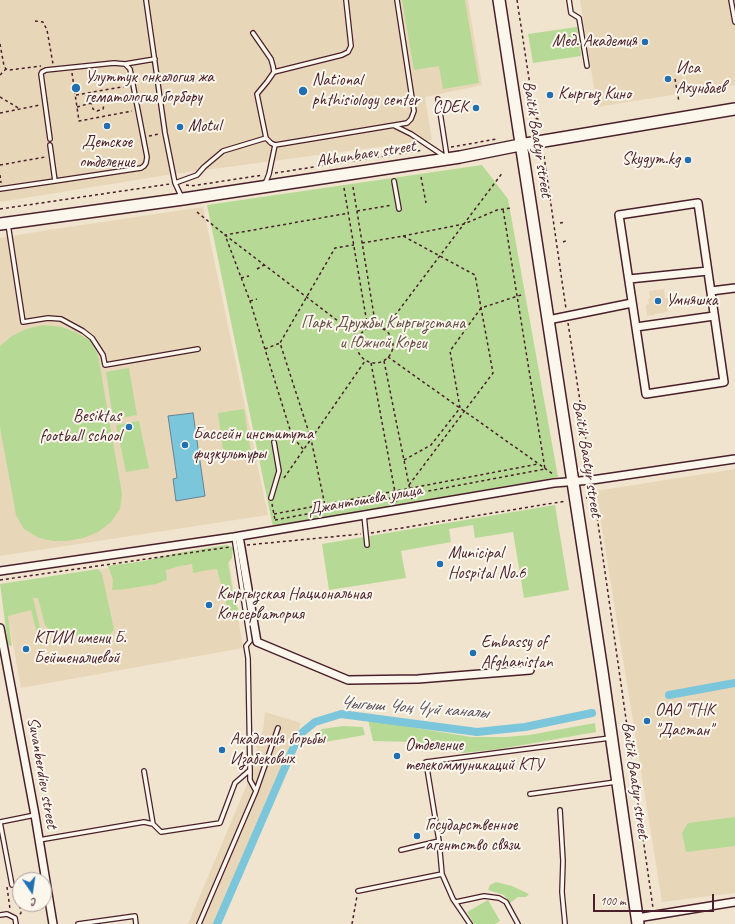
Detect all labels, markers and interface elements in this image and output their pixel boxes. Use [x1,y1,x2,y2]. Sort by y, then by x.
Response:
place label: Мед. Академия [552,32,637,52]
marker: Мед. Академия [640,37,650,47]
place label: Иса Ахунбаев [676,59,725,99]
place label: Улуттук онкология жа гематология борбору [85,68,214,108]
place label: National phthisiology center [312,71,419,111]
marker: Иса Ахунбаев [663,74,673,84]
street label: Baitik Baatyr street [518,79,556,199]
marker: Улуттук онкология жа гематология борбору [70,82,82,94]
marker: National phthisiology center [297,85,309,97]
place label: Кыргыз Кино [558,85,631,105]
marker: Кыргыз Кино [545,90,555,100]
place label: CDEK [433,98,468,118]
marker: CDEK [471,103,481,113]
place label: Motul [188,117,221,137]
marker: Детское отделение [102,121,112,131]
marker: Motul [175,122,185,132]
place label: Детское отделение [79,133,135,173]
street label: Akhunbaev street [315,136,417,172]
place label: Skygym.kg [622,150,680,170]
marker: Skygym.kg [683,155,693,165]
place label: Умняшка [666,291,718,311]
marker: Умняшка [653,296,663,306]
park label: Парк Дружбы Кыргызстана и Южной Кореи [301,314,465,354]
street label: Baitik Baatyr street [568,399,606,519]
place label: Besiktas football school [40,407,121,447]
marker: Besiktas football school [124,422,134,432]
place label: Бассейн института физкультуры [193,425,313,465]
marker: Бассейн института физкультуры [180,440,190,450]
street label: Джантошева улица [306,480,424,520]
place label: Municipal Hospital No.6 [448,544,526,584]
marker: Municipal Hospital No.6 [435,559,445,569]
place label: Кыргызская Национальная Консерватория [217,585,371,625]
marker: Кыргызская Национальная Консерватория [204,600,214,610]
place label: КГИИ имени Б. Бейшеналиевой [34,629,126,669]
place label: Embassy of Afghanistan [481,633,553,673]
marker: КГИИ имени Б. Бейшеналиевой [21,644,31,654]
marker: Embassy of Afghanistan [468,648,478,658]
water label: Чыгыш Чоң Чүй каналы [339,692,489,724]
place label: ОАО "ТНК "Дастан" [655,701,714,741]
street label: Suvanberdiev street [22,716,62,830]
marker: ОАО "ТНК "Дастан" [642,716,652,726]
street label: Baitik Baatyr street [617,720,653,840]
place label: Академия борьбы Изабековых [230,730,325,770]
place label: Отделение телекоммуникаций КТУ [405,736,543,776]
marker: Академия борьбы Изабековых [217,745,227,755]
marker: Отделение телекоммуникаций КТУ [392,751,402,761]
place label: Государственное агентство связи [425,816,520,856]
marker: Государственное агентство связи [412,831,422,841]
north arrow [12,872,52,912]
scale bar [595,886,716,912]
text: 100 m [600,893,626,909]
text: С [30,895,39,910]

